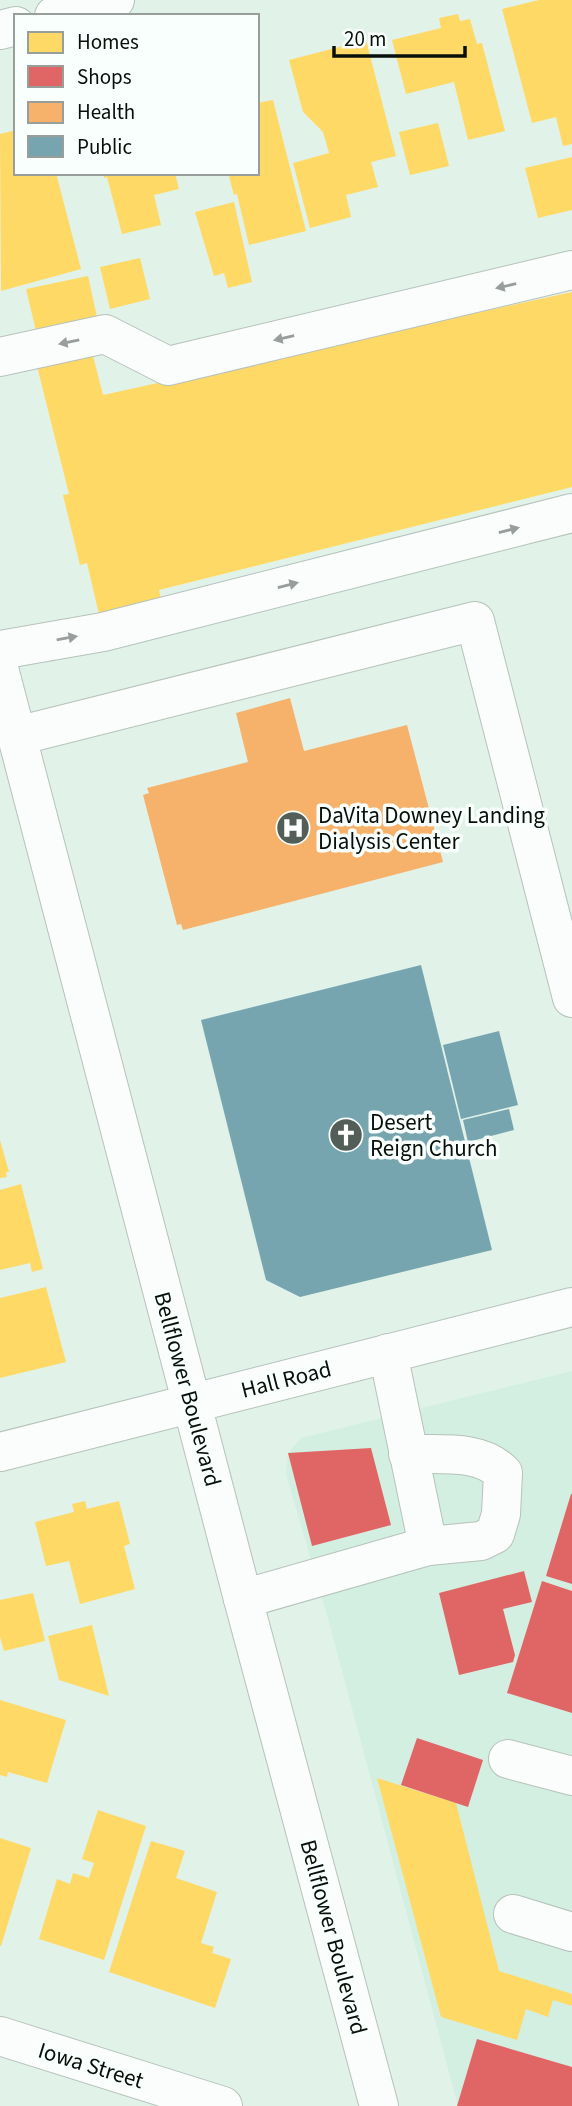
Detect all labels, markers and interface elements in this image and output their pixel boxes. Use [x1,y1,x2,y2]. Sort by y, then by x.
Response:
legend [14,14,259,175]
scale bar [334,14,465,58]
text: 20 m [344,24,386,54]
text: Homes [77,27,139,57]
text: Shops [77,62,132,92]
text: Health [77,97,135,127]
text: Public [77,132,132,162]
one-way arrow [495,281,517,292]
one-way arrow [273,333,295,344]
one-way arrow [57,336,79,347]
one-way arrow [498,524,520,535]
one-way arrow [278,579,300,590]
one-way arrow [56,632,78,643]
place label: DaVita Downey Landing Dialysis Center [318,799,545,858]
hospital icon: DaVita Downey Landing Dialysis Center [274,809,312,847]
place label: Desert Reign Church [370,1106,498,1165]
church icon: Desert Reign Church [327,1116,365,1154]
street label: Bellflower Boulevard [146,1288,229,1490]
street label: Hall Road [237,1352,335,1407]
street label: Bellflower Boulevard [292,1836,375,2038]
street label: Iowa Street [34,2034,148,2097]

